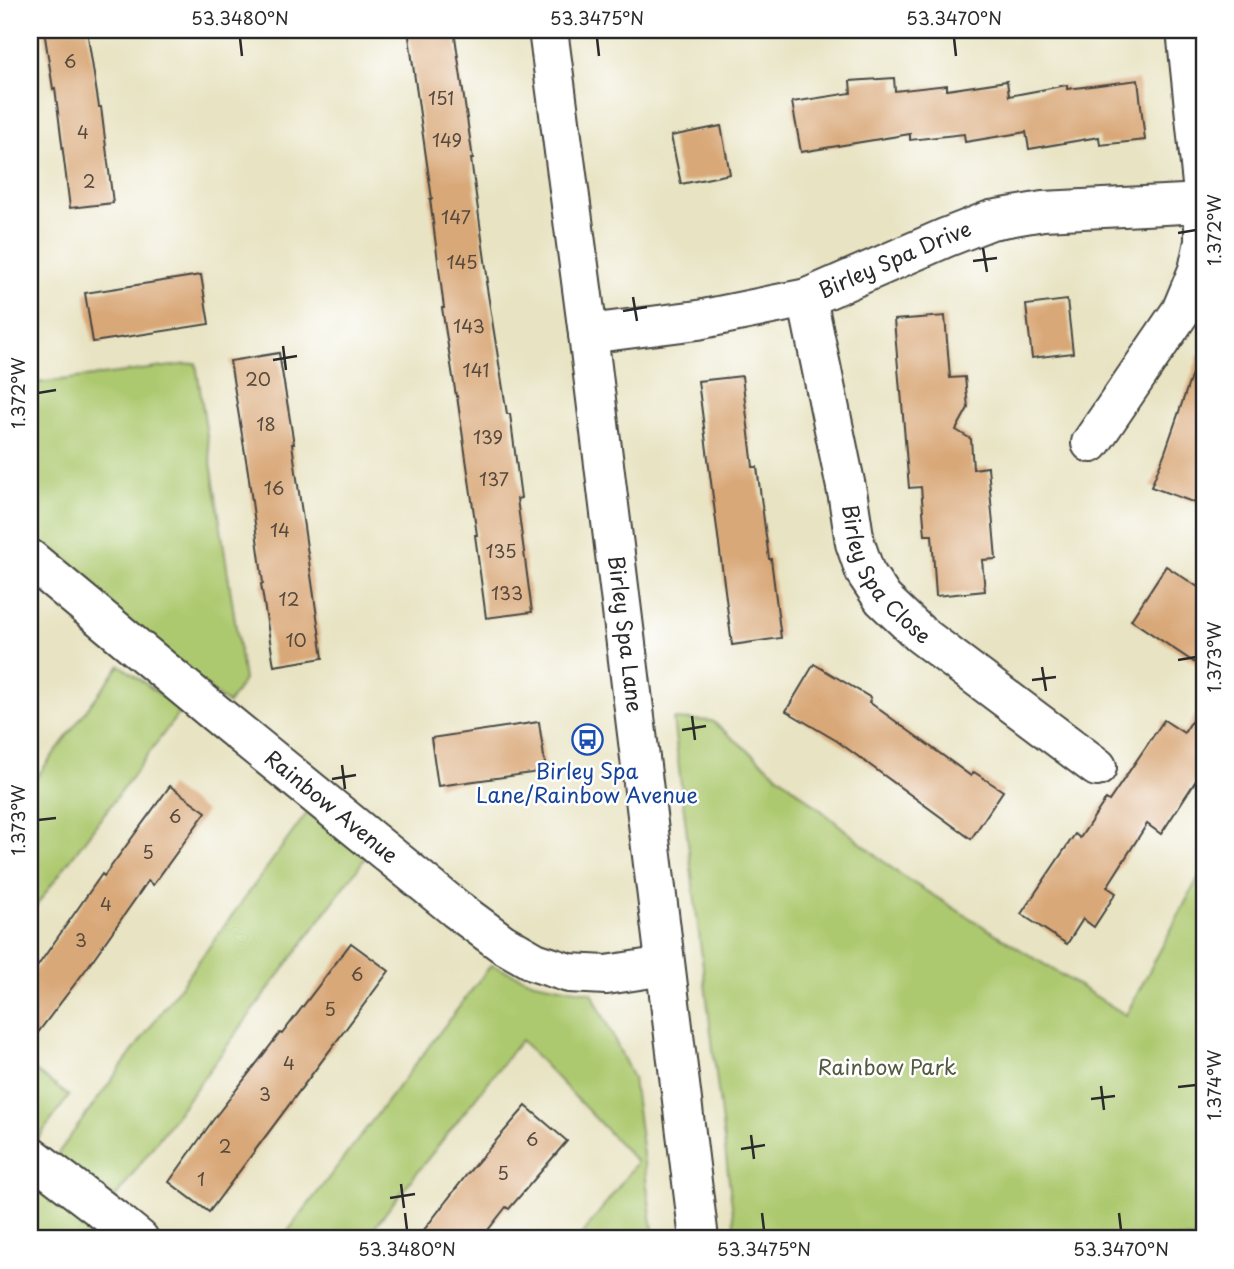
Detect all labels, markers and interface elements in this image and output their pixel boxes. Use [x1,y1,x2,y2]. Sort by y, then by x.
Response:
text: 53.3480°N [191,4,289,31]
text: 53.3475°N [550,4,644,31]
text: 53.3470°N [906,4,1002,31]
house number: 6 [64,47,76,74]
house number: 151 [428,84,454,111]
house number: 4 [77,118,89,145]
house number: 149 [432,126,462,153]
house number: 2 [83,167,95,194]
text: 1.372°W [1200,194,1227,266]
house number: 147 [441,203,471,230]
street label: Birley Spa Drive [813,211,975,305]
house number: 145 [446,248,478,275]
house number: 143 [453,312,485,339]
house number: 141 [463,356,489,383]
text: 1.372°W [4,357,31,429]
house number: 20 [245,365,271,392]
house number: 18 [256,410,276,437]
house number: 139 [473,423,503,450]
house number: 137 [479,465,509,492]
house number: 16 [264,474,284,501]
street label: Birley Spa Close [835,502,938,651]
house number: 14 [270,516,290,543]
house number: 135 [485,537,517,564]
street label: Birley Spa Lane [601,553,652,714]
house number: 133 [491,579,523,606]
house number: 12 [279,585,299,612]
text: 1.373°W [1200,621,1227,692]
house number: 10 [285,626,307,653]
bus stop icon: Birley Spa Lane/Rainbow Avenue [570,723,604,757]
street label: Rainbow Avenue [258,741,406,870]
place label: Birley Spa Lane/Rainbow Avenue [476,754,698,810]
text: 1.373°W [4,784,31,855]
house number: 6 [169,802,181,829]
house number: 5 [142,838,154,865]
house number: 4 [100,890,112,917]
house number: 3 [75,926,87,953]
house number: 6 [351,960,363,987]
house number: 5 [324,995,336,1022]
house number: 4 [283,1049,295,1076]
text: 1.374°W [1200,1049,1227,1120]
park label: Rainbow Park [817,1050,957,1082]
house number: 3 [259,1080,271,1107]
house number: 6 [526,1125,538,1152]
house number: 2 [219,1132,231,1159]
house number: 5 [497,1159,509,1186]
house number: 1 [197,1165,205,1192]
text: 53.3480°N [358,1235,456,1262]
text: 53.3475°N [717,1235,811,1262]
text: 53.3470°N [1073,1235,1169,1262]

